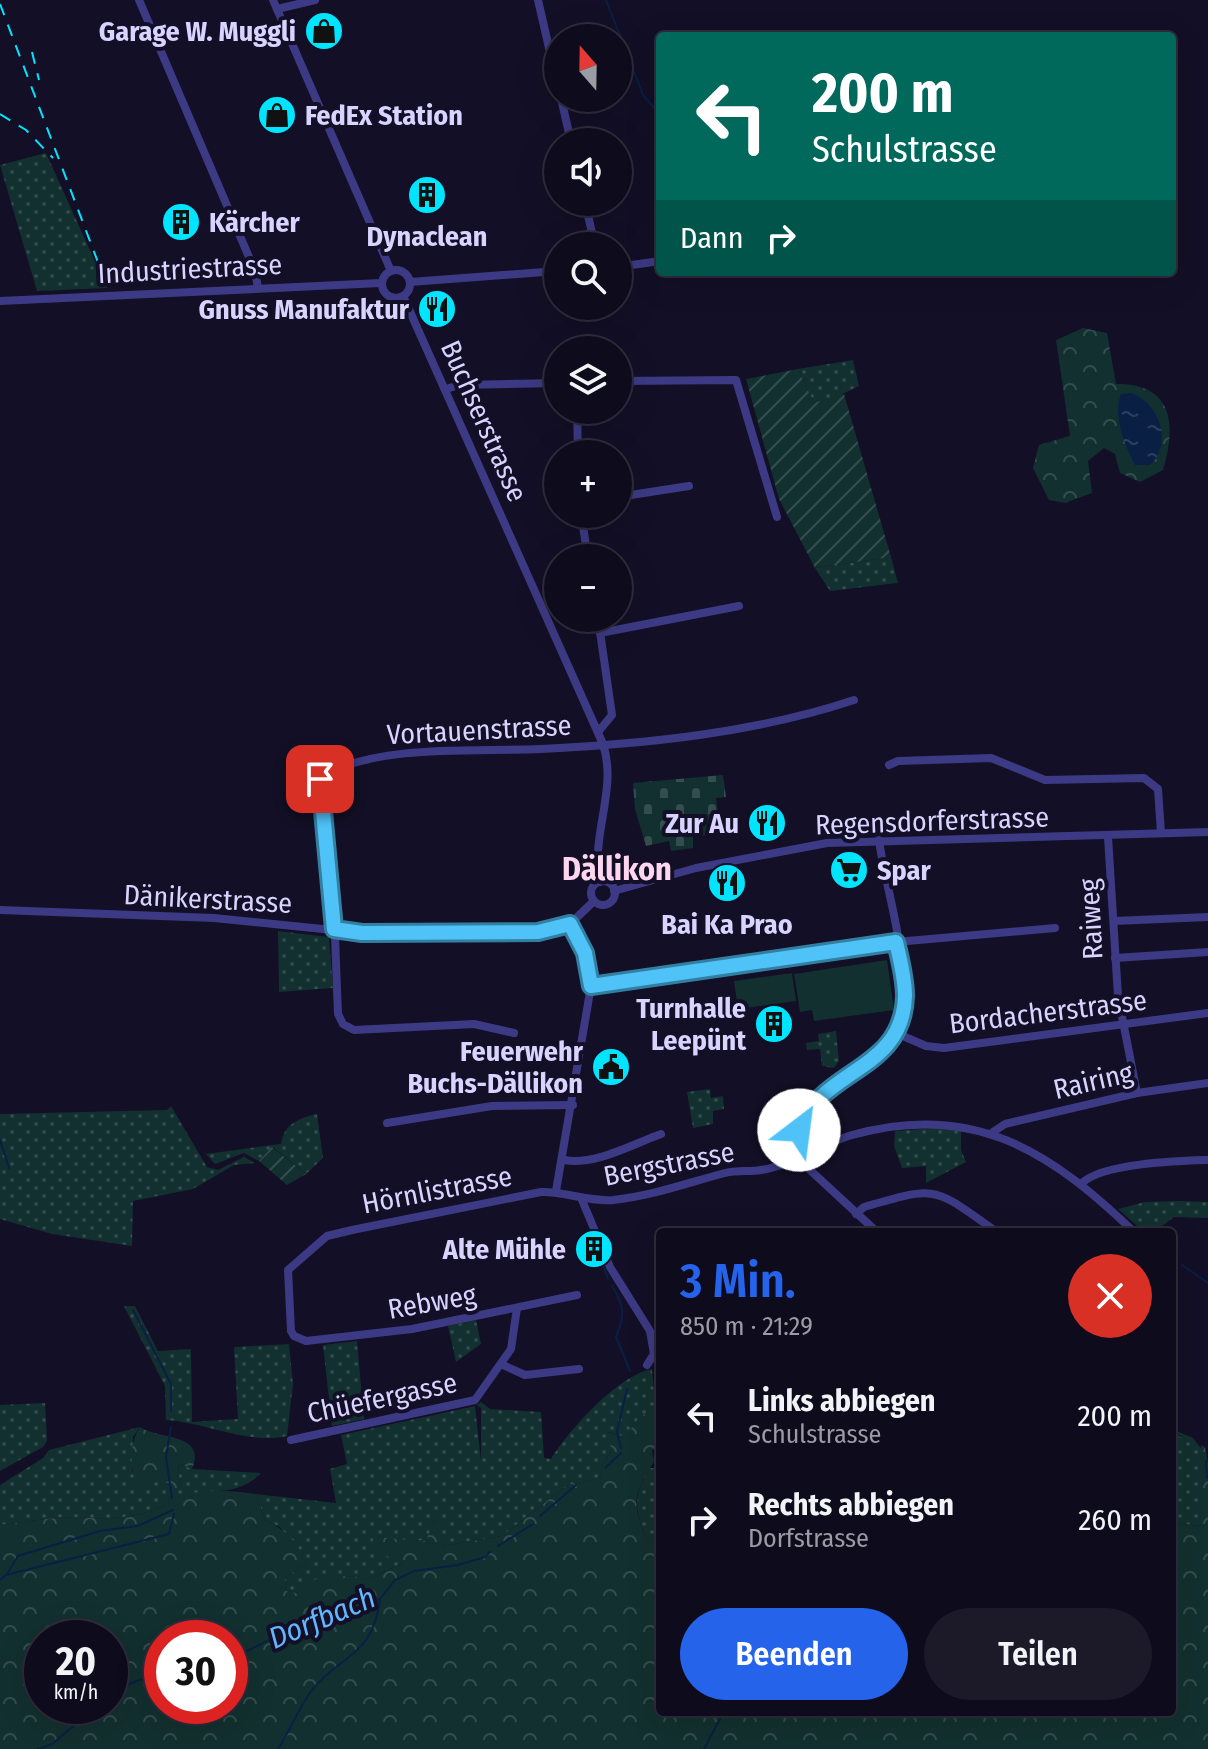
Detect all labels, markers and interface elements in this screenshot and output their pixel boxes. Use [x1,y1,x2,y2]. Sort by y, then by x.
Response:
shop icon: Garage W. Muggli [303,10,345,52]
place label: Garage W. Muggli [99,15,296,48]
north arrow [544,24,632,112]
map controls [544,24,632,632]
text: 200 m [812,60,953,127]
icon: left [680,64,784,168]
shop icon: FedEx Station [256,94,298,136]
place label: FedEx Station [305,99,463,132]
button: sound [544,128,632,216]
text: Schulstrasse [812,128,997,172]
building icon: Dynaclean [406,174,448,216]
building icon: Kärcher [160,201,202,243]
place label: Kärcher [209,206,300,239]
icon: right [759,216,803,260]
place label: Dynaclean [367,220,487,253]
text: Dann [680,220,743,256]
button: search [544,232,632,320]
street label: Industriestrasse [97,248,283,290]
restaurant icon: Gnuss Manufaktur [416,288,458,330]
place label: Gnuss Manufaktur [198,293,410,326]
street label: Buchserstrasse [434,335,534,507]
button: layers [544,336,632,424]
button: + [544,440,632,528]
button: − [544,544,632,632]
street label: Vortauenstrasse [386,709,572,751]
pin [286,745,354,813]
icon: arrive [298,757,342,801]
street label: Regensdorferstrasse [815,800,1049,842]
restaurant icon: Zur Au [746,802,788,844]
place label: Zur Au [665,807,739,840]
supermarket icon: Spar [828,849,870,891]
district label: Dällikon [562,850,672,888]
place label: Spar [877,854,931,887]
restaurant icon: Bai Ka Prao [706,862,748,904]
street label: Raiweg [1072,877,1110,960]
street label: Dänikerstrasse [123,878,293,920]
place label: Bai Ka Prao [661,908,793,941]
street label: Bordacherstrasse [947,984,1149,1040]
place label: Turnhalle Leepünt [636,992,747,1057]
building icon: Turnhalle Leepünt [753,1003,795,1045]
place label: Feuerwehr Buchs-Dällikon [407,1035,584,1100]
public building icon: Feuerwehr Buchs-Dällikon [590,1046,632,1088]
street label: Rairing [1050,1056,1137,1106]
position arrow [757,1088,841,1172]
street label: Bergstrasse [601,1135,737,1193]
street label: Hörnlistrasse [359,1159,515,1221]
building icon: Alte Mühle [573,1228,615,1270]
place label: Alte Mühle [442,1233,566,1266]
text: 3 Min. [680,1252,796,1310]
button: close [1068,1254,1152,1338]
street label: Rebweg [385,1278,479,1326]
text: 850 m · 21:29 [680,1311,813,1342]
street label: Chüefergasse [304,1366,460,1430]
text: Links abbiegen [748,1383,936,1419]
icon: left [680,1394,724,1438]
text: 200 m [1077,1398,1152,1434]
text: Schulstrasse [748,1419,881,1450]
text: Rechts abbiegen [748,1487,954,1523]
icon: right [680,1498,724,1542]
text: 260 m [1078,1502,1152,1538]
text: Dorfstrasse [748,1523,869,1554]
water label: Dorfbach [263,1579,381,1657]
button: Beenden [680,1608,908,1700]
button: Teilen [924,1608,1152,1700]
speed limit sign: 30 [144,1620,248,1724]
text: 20 [56,1638,96,1686]
text: km/h [54,1680,98,1704]

